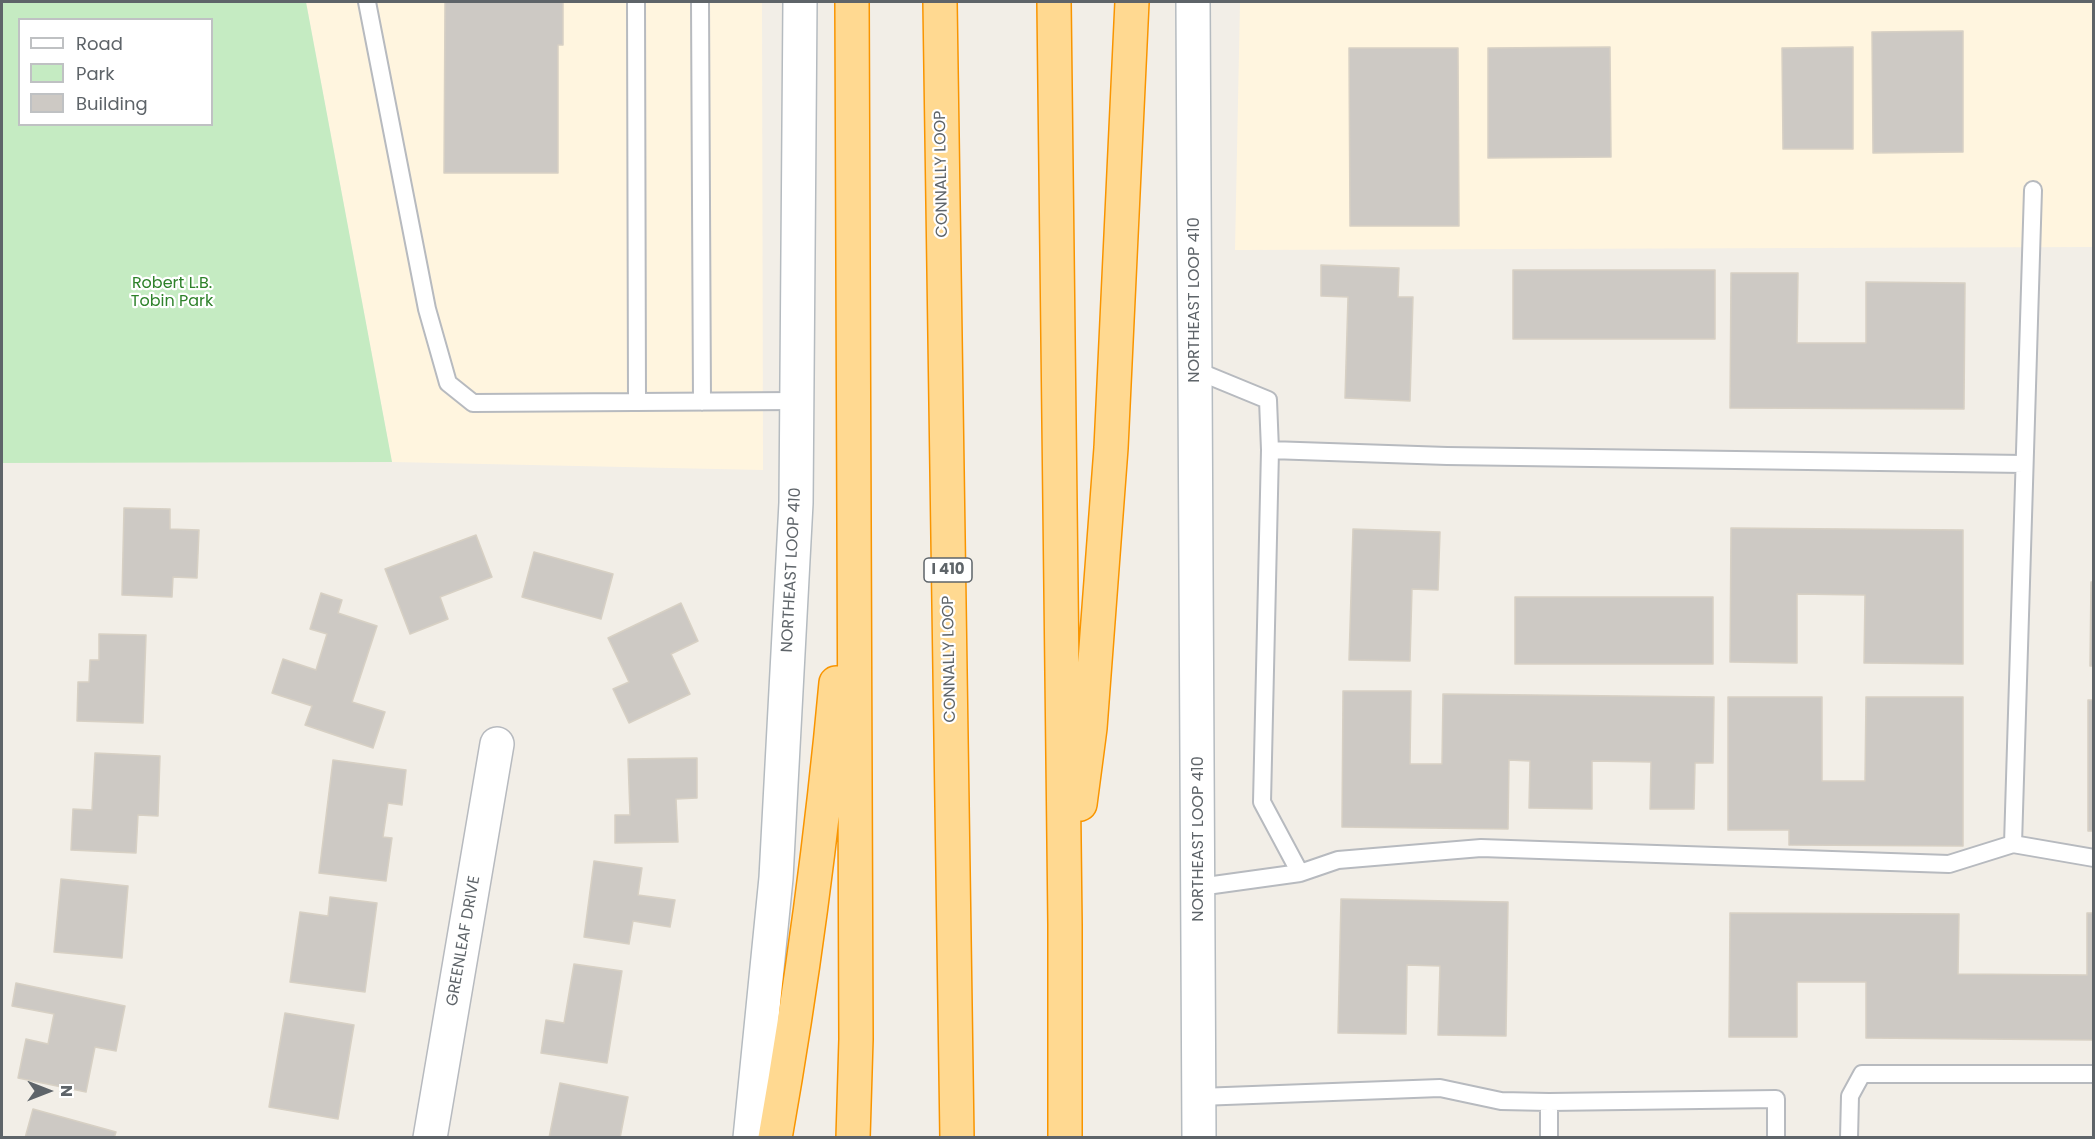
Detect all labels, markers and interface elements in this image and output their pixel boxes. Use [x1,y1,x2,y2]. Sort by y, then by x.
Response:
legend [18,18,213,126]
text: Road [76,31,123,56]
text: Park [76,61,115,86]
text: Building [76,91,148,116]
street label: CONNALLY LOOP [931,110,953,238]
street label: NORTHEAST LOOP 410 [1185,217,1205,383]
park label: Robert L.B. Tobin Park [131,274,213,312]
street label: NORTHEAST LOOP 410 [778,487,806,653]
road number: I 410 [924,558,972,582]
street label: CONNALLY LOOP [939,595,961,723]
street label: NORTHEAST LOOP 410 [1189,756,1209,922]
street label: GREENLEAF DRIVE [443,874,485,1008]
north arrow [18,1061,78,1121]
text: N [55,1085,78,1097]

